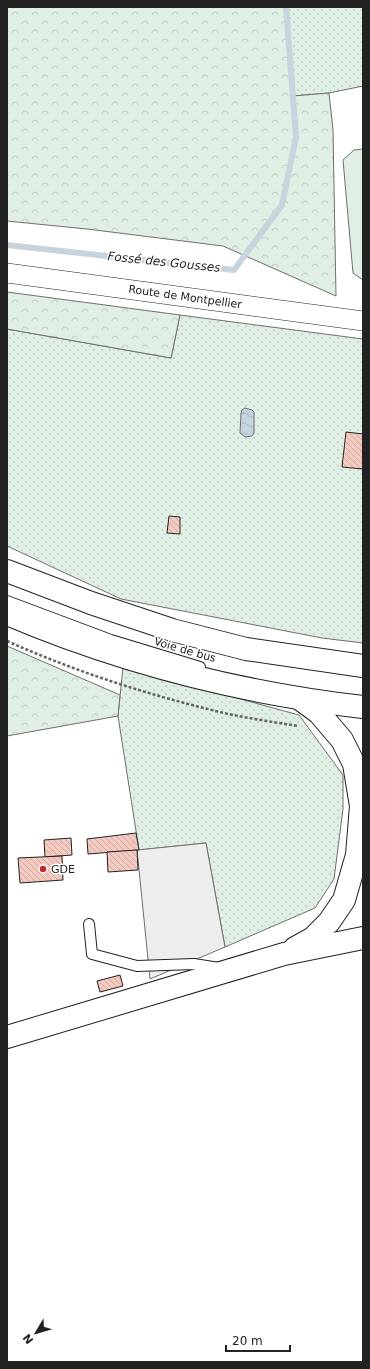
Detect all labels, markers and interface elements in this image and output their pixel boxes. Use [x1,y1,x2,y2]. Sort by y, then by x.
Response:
water label: Fossé des Gousses [107,249,221,275]
street label: Route de Montpellier [127,283,243,311]
street label: Voie de bus [153,635,218,665]
place label: GDE [51,863,75,876]
marker: GDE [38,864,48,874]
north arrow [16,1313,56,1353]
scale bar [226,1327,290,1353]
text: N [21,1331,36,1346]
text: 20 m [232,1334,263,1348]

